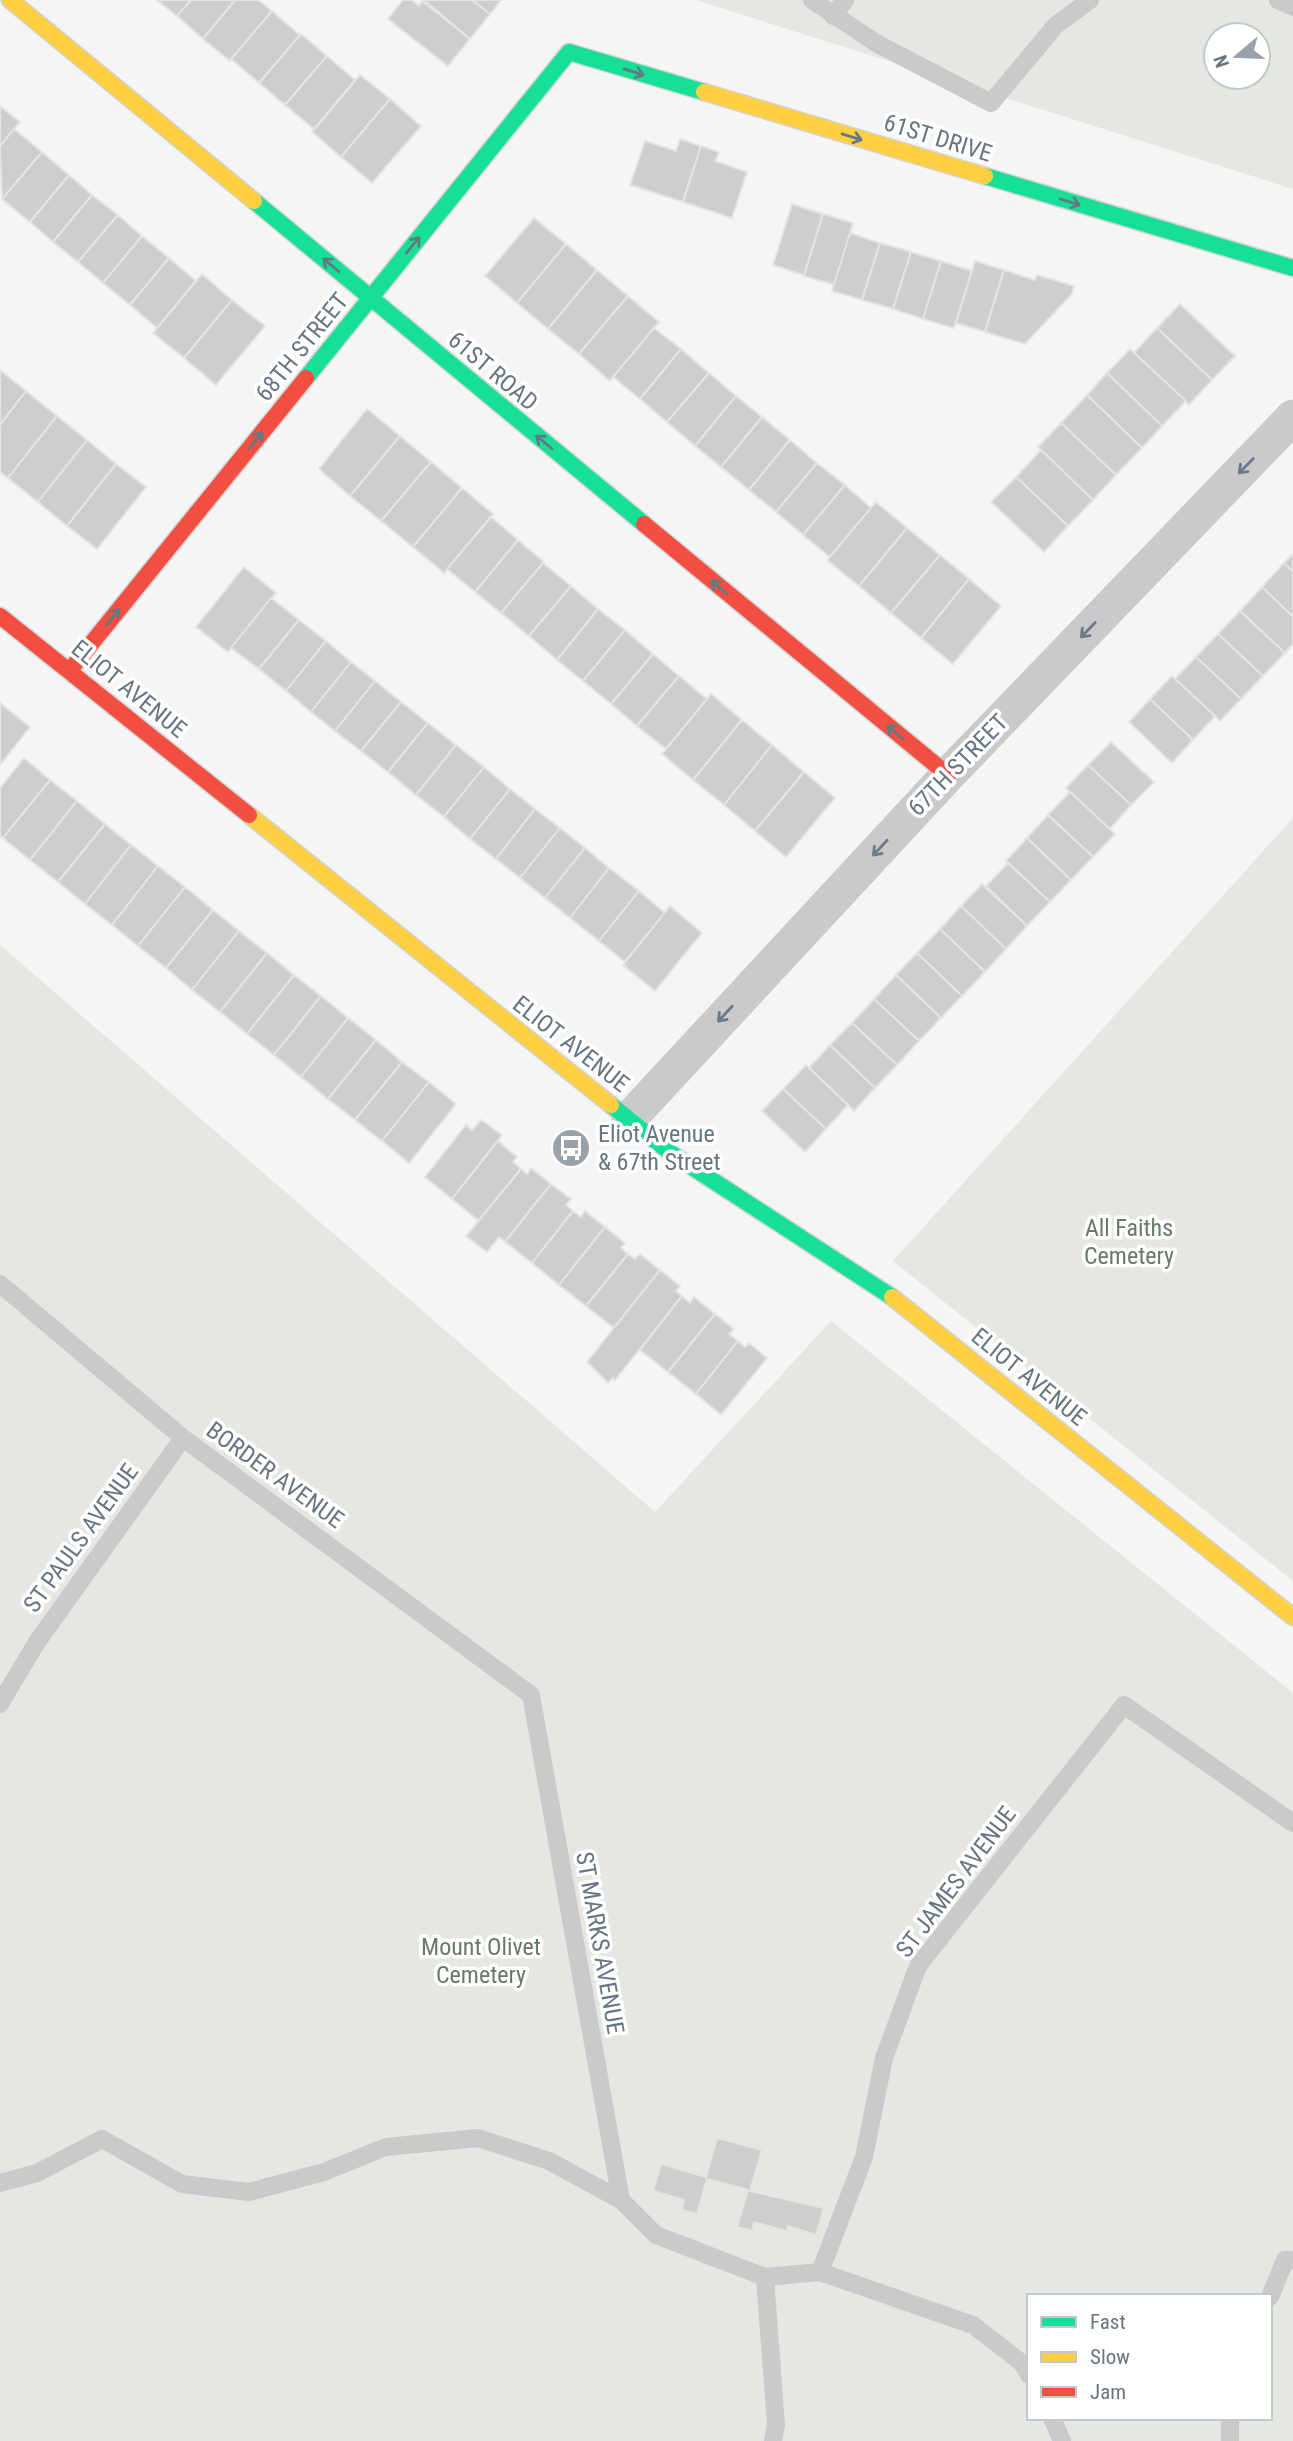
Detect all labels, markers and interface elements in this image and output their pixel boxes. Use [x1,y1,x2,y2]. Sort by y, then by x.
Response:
north arrow [1202,21,1272,91]
text: N [1209,52,1234,71]
one-way arrow [623,66,645,79]
street label: 61ST DRIVE [881,108,995,168]
one-way arrow [841,131,863,144]
one-way arrow [1059,196,1081,209]
one-way arrow [405,237,420,255]
one-way arrow [323,258,341,273]
street label: 68TH STREET [250,287,354,407]
street label: 61ST ROAD [443,326,543,416]
one-way arrow [248,432,264,450]
one-way arrow [535,434,553,450]
one-way arrow [1237,457,1254,474]
one-way arrow [711,579,729,595]
one-way arrow [105,609,121,627]
one-way arrow [1079,621,1096,638]
street label: ELIOT AVENUE [66,634,192,744]
street label: 67TH STREET [902,708,1014,822]
one-way arrow [886,724,904,740]
one-way arrow [872,839,888,857]
street label: ELIOT AVENUE [507,990,635,1098]
one-way arrow [717,1005,733,1023]
place label: Eliot Avenue & 67th Street [598,1120,721,1176]
bus stop icon: Eliot Avenue & 67th Street [550,1127,592,1169]
park label: All Faiths Cemetery [1084,1214,1174,1270]
street label: ELIOT AVENUE [966,1322,1092,1432]
street label: BORDER AVENUE [201,1416,349,1534]
street label: ST PAULS AVENUE [18,1458,144,1618]
street label: ST JAMES AVENUE [890,1801,1022,1963]
street label: ST MARKS AVENUE [570,1850,630,2036]
park label: Mount Olivet Cemetery [421,1933,541,1989]
legend [1027,2294,1272,2420]
text: Fast [1090,2310,1126,2334]
text: Slow [1090,2345,1130,2369]
text: Jam [1090,2380,1126,2404]

